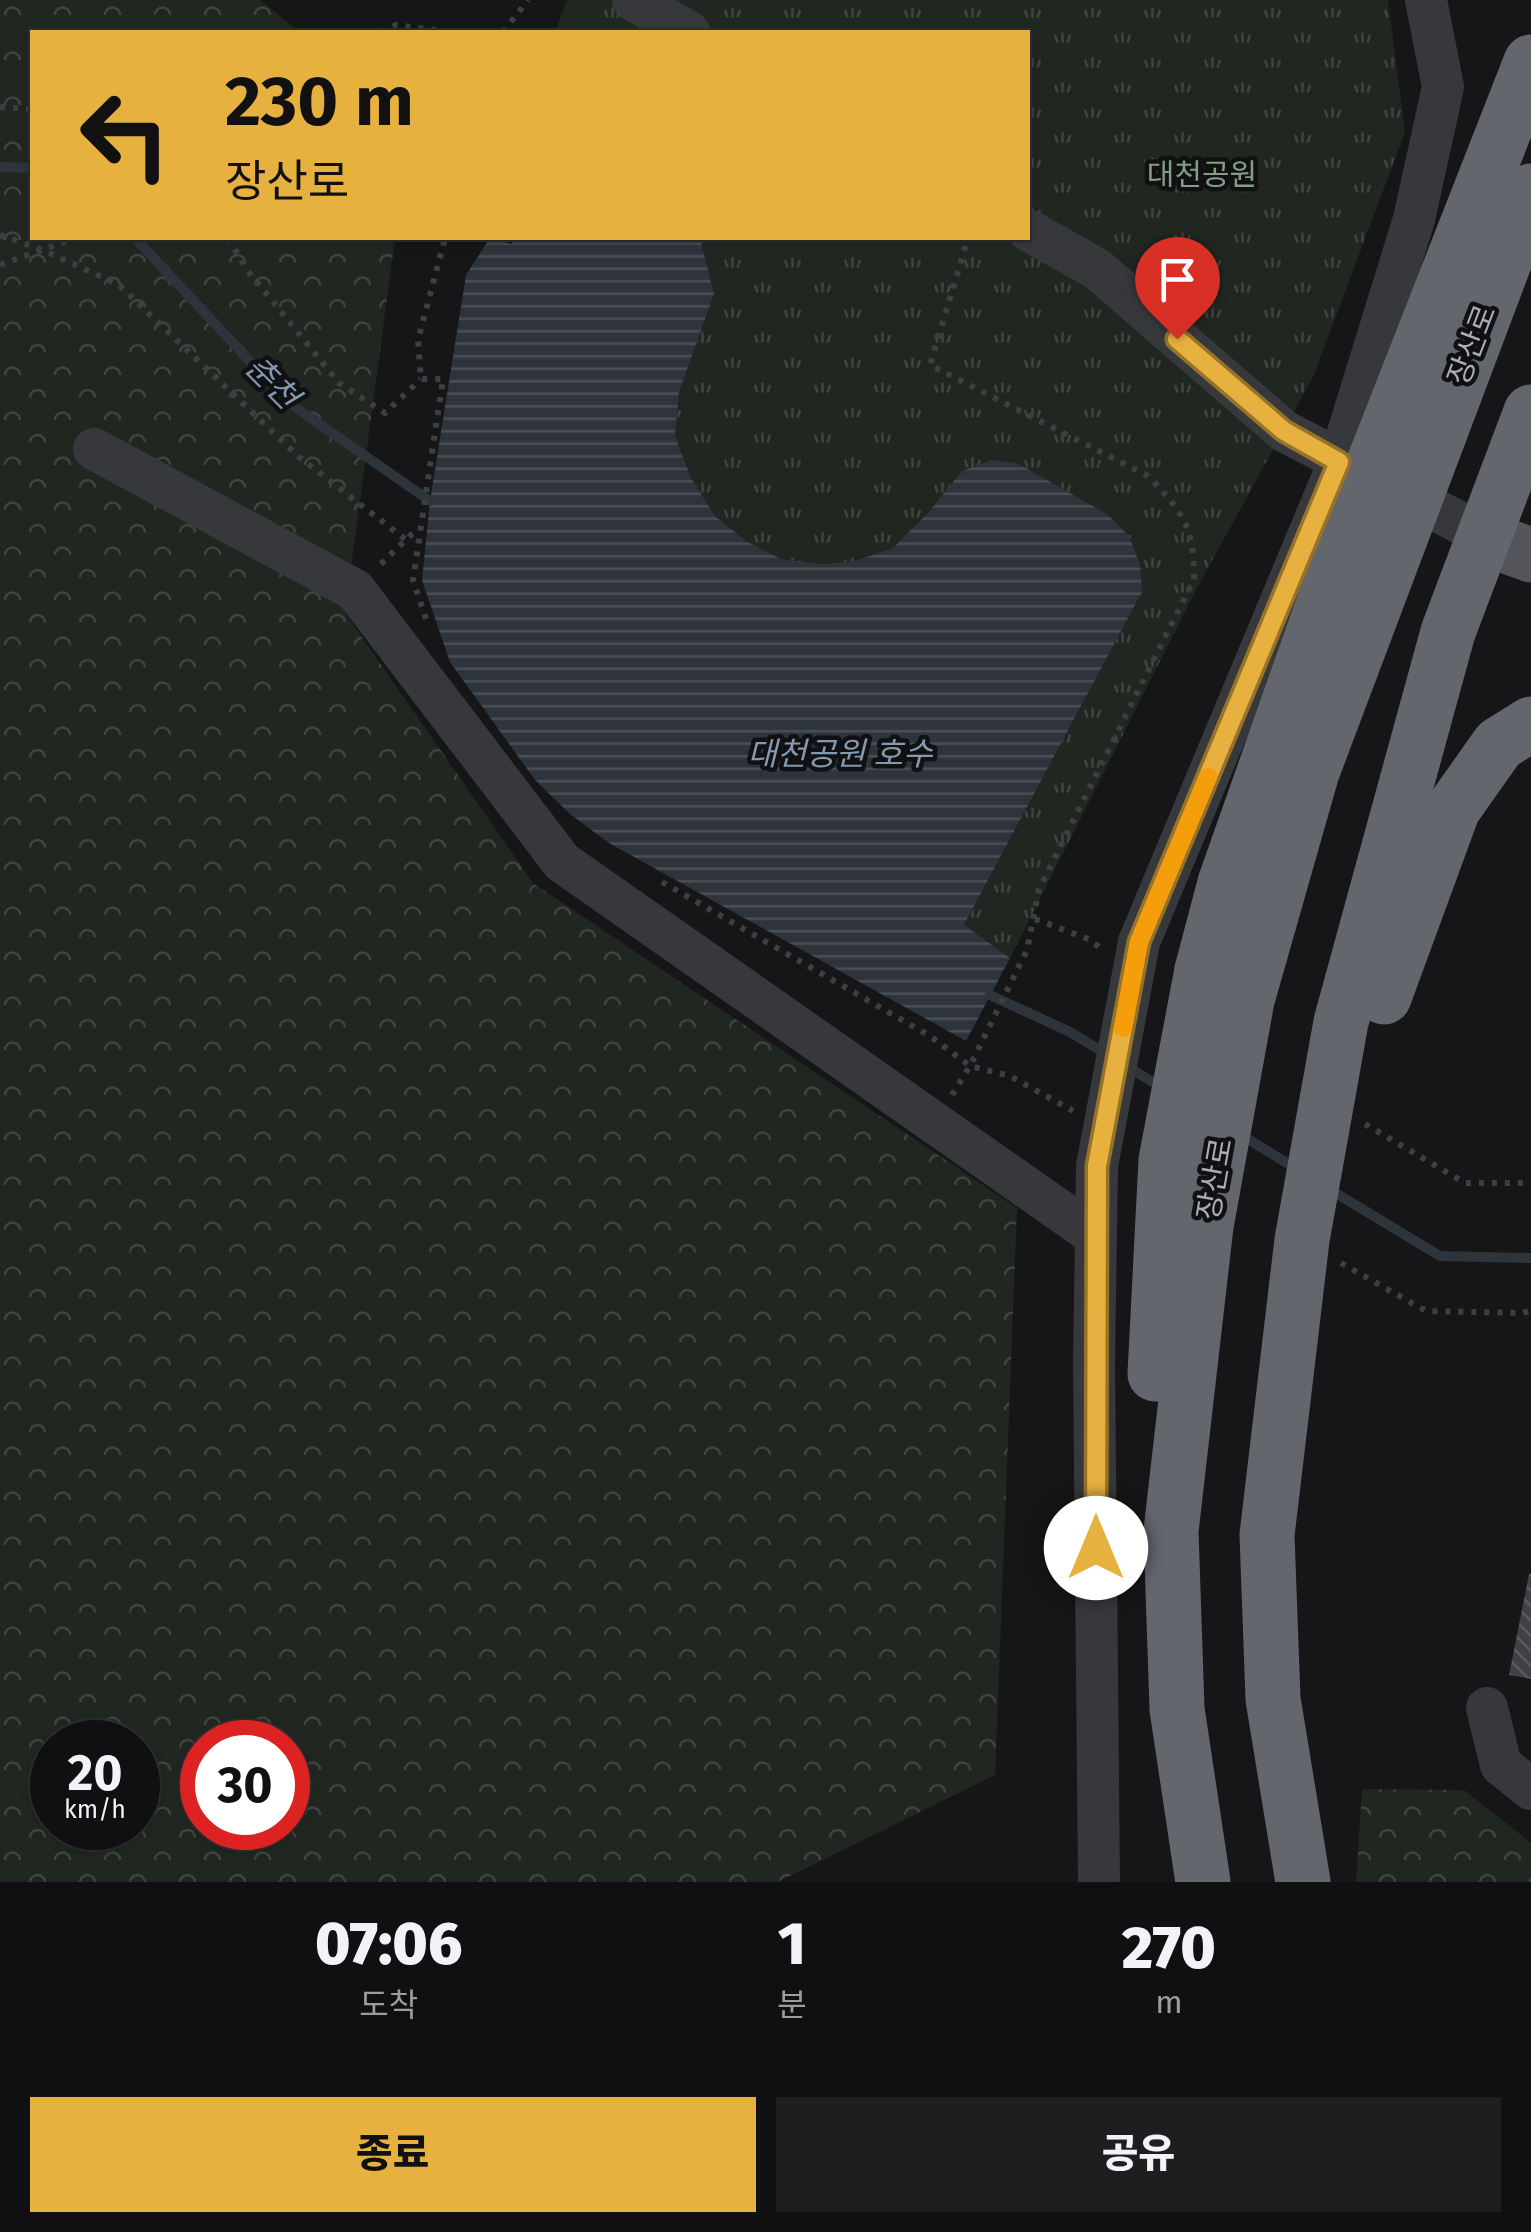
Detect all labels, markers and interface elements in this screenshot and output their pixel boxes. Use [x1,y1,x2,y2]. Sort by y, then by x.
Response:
text: 230 m [225,60,414,144]
icon: left [60,70,190,200]
text: 장산로 [225,155,349,209]
park label: 대천공원 [1147,157,1257,193]
pin [1135,237,1220,340]
icon: arrive [1150,252,1205,307]
street label: 장산로 [1440,300,1504,390]
water label: 춘천 [238,348,309,419]
water label: 대천공원 호수 [748,735,934,773]
street label: 장산로 [1190,1135,1240,1223]
position arrow [1044,1496,1148,1600]
speed limit sign: 30 [180,1720,310,1850]
text: 20 [67,1743,123,1803]
text: km/h [64,1795,126,1825]
text: 07:06 [315,1908,462,1980]
text: 1 [778,1908,806,1980]
text: 270 [1122,1912,1216,1984]
text: m [1155,1983,1183,2021]
text: 도착 [359,1986,418,2024]
text: 분 [777,1986,807,2024]
button: 종료 [30,2097,756,2212]
button: 공유 [776,2097,1501,2212]

